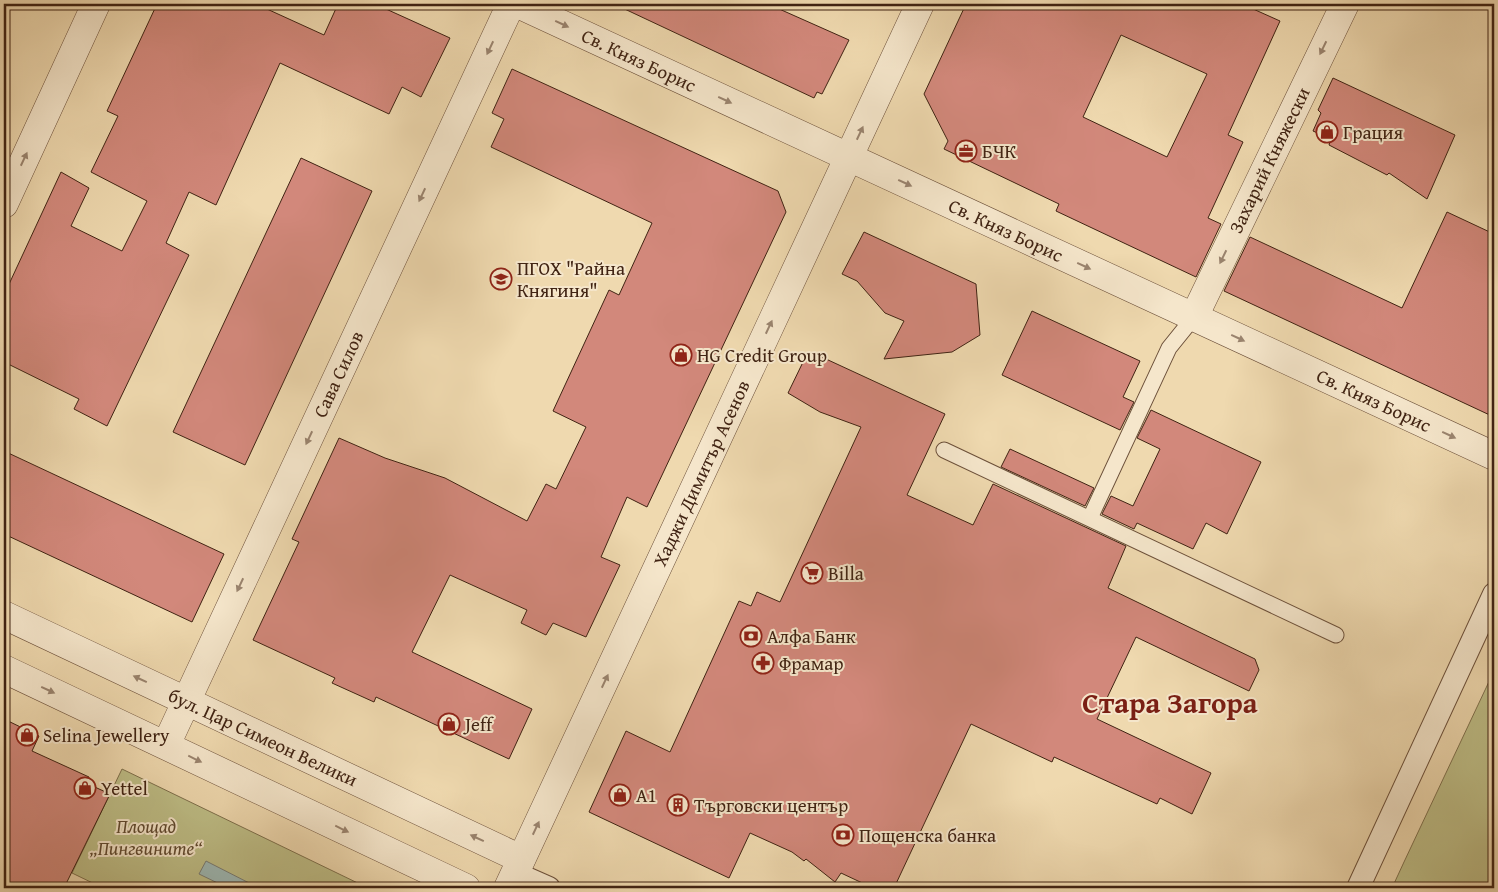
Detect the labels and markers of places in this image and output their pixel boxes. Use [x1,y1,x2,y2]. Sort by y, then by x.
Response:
place label: Грация [1343,118,1404,146]
shop icon: Грация [1315,120,1339,144]
place label: БЧК [982,137,1016,165]
office icon: БЧК [954,139,978,163]
place label: ПГОХ "Райна Княгиня" [517,254,625,304]
school or university icon: ПГОХ "Райна Княгиня" [489,267,513,291]
place label: HG Credit Group [697,341,827,369]
shop icon: HG Credit Group [669,343,693,367]
place label: Billa [828,559,864,587]
supermarket icon: Billa [800,561,824,585]
place label: Алфа Банк [767,622,856,650]
bank icon: Алфа Банк [739,624,763,648]
place label: Фрамар [779,649,844,677]
pharmacy icon: Фрамар [751,651,775,675]
place label: Jeff [463,710,494,738]
shop icon: Jeff [437,712,461,736]
place label: Selina Jewellery [43,721,170,749]
shop icon: Selina Jewellery [15,723,39,747]
place label: Yettel [101,774,148,802]
shop icon: Yettel [73,776,97,800]
place label: A1 [636,781,657,809]
shop icon: A1 [608,783,632,807]
place label: Търговски център [694,791,848,819]
building icon: Търговски център [666,793,690,817]
place label: Пощенска банка [859,821,996,849]
bank icon: Пощенска банка [831,823,855,847]

